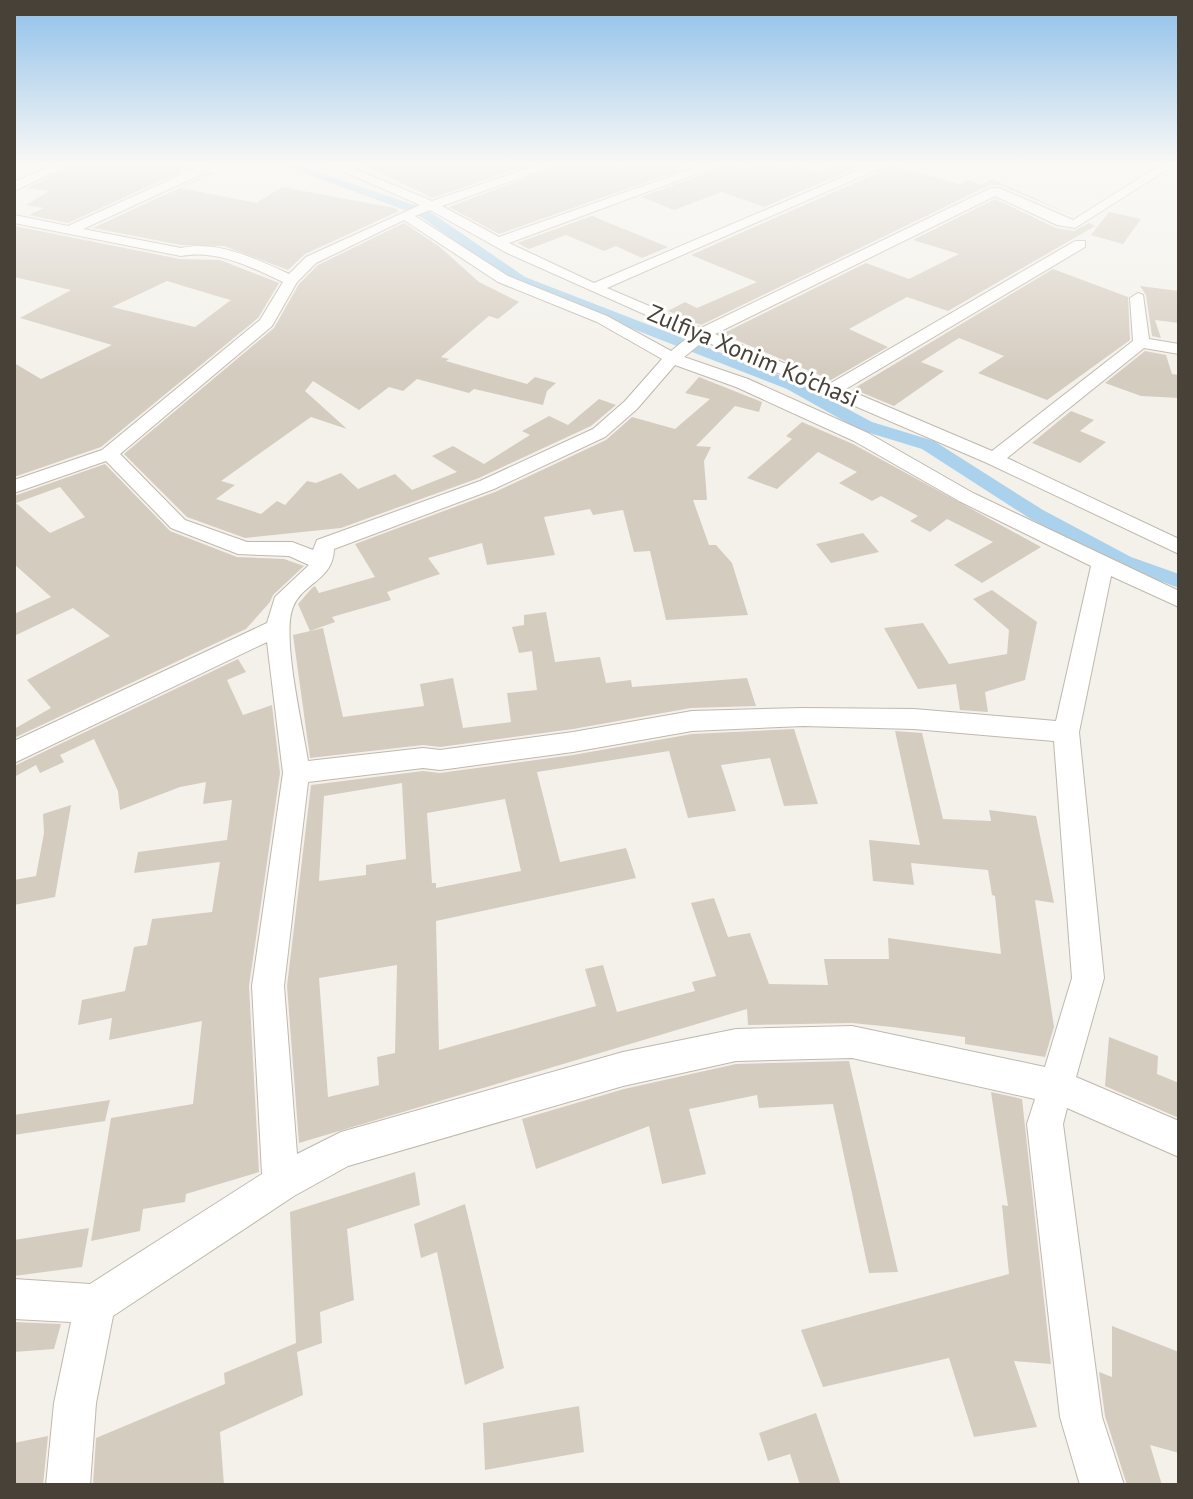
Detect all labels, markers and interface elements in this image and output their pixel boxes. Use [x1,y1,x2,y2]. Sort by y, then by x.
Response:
street label: Zulfiya Xonim Ko'chasi [643,297,864,414]

